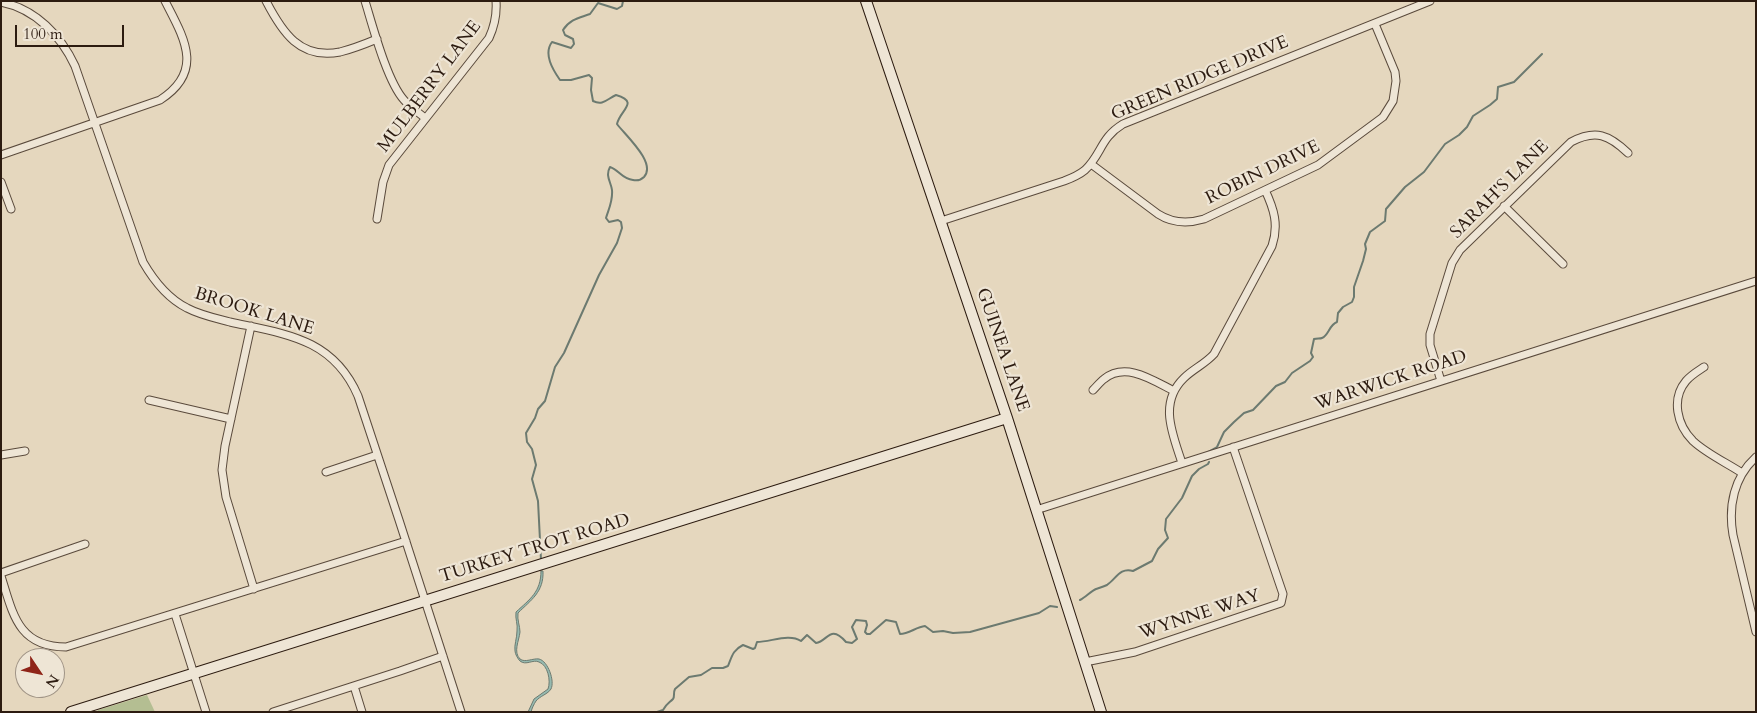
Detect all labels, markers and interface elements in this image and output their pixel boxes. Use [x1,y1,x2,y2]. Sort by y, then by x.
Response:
scale bar [18,15,126,47]
street label: MULBERRY LANE [373,17,487,157]
text: 100 m [23,24,63,44]
street label: GREEN RIDGE DRIVE [1108,32,1292,126]
street label: ROBIN DRIVE [1202,136,1324,210]
street label: SARAH'S LANE [1446,136,1554,244]
street label: BROOK LANE [191,284,317,340]
street label: GUINEA LANE [971,285,1033,415]
street label: WARWICK ROAD [1312,346,1470,416]
street label: TURKEY TROT ROAD [437,510,633,588]
street label: WYNNE WAY [1137,585,1263,645]
north arrow [15,648,65,698]
text: N [41,671,63,691]

